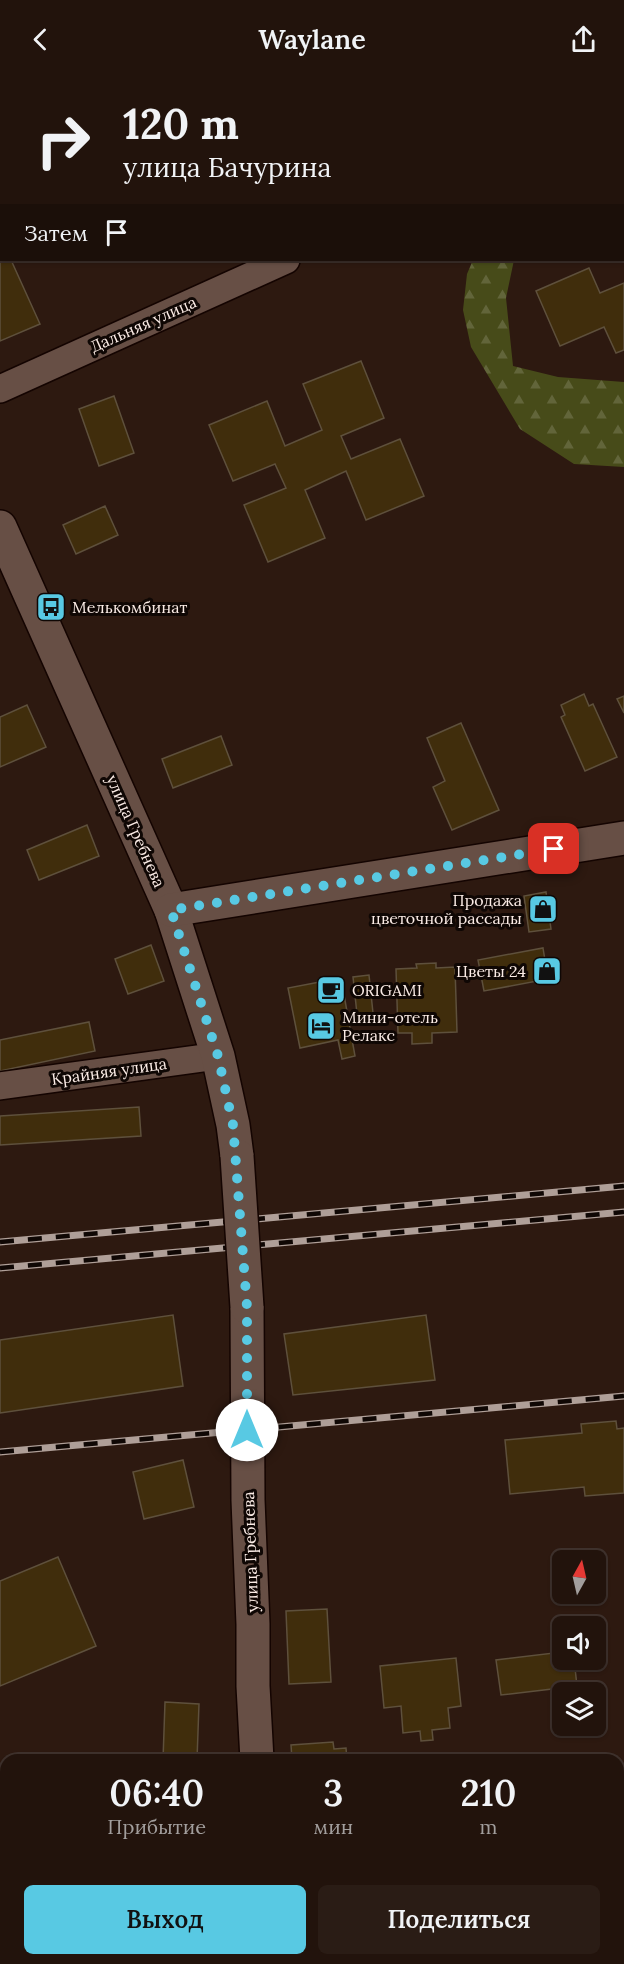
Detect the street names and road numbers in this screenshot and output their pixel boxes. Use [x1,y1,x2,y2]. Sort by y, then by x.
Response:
street label: Дальняя улица [87,292,199,356]
street label: улица Гребнева [102,772,170,890]
street label: Крайняя улица [50,1053,168,1089]
street label: улица Гребнева [238,1491,262,1613]

